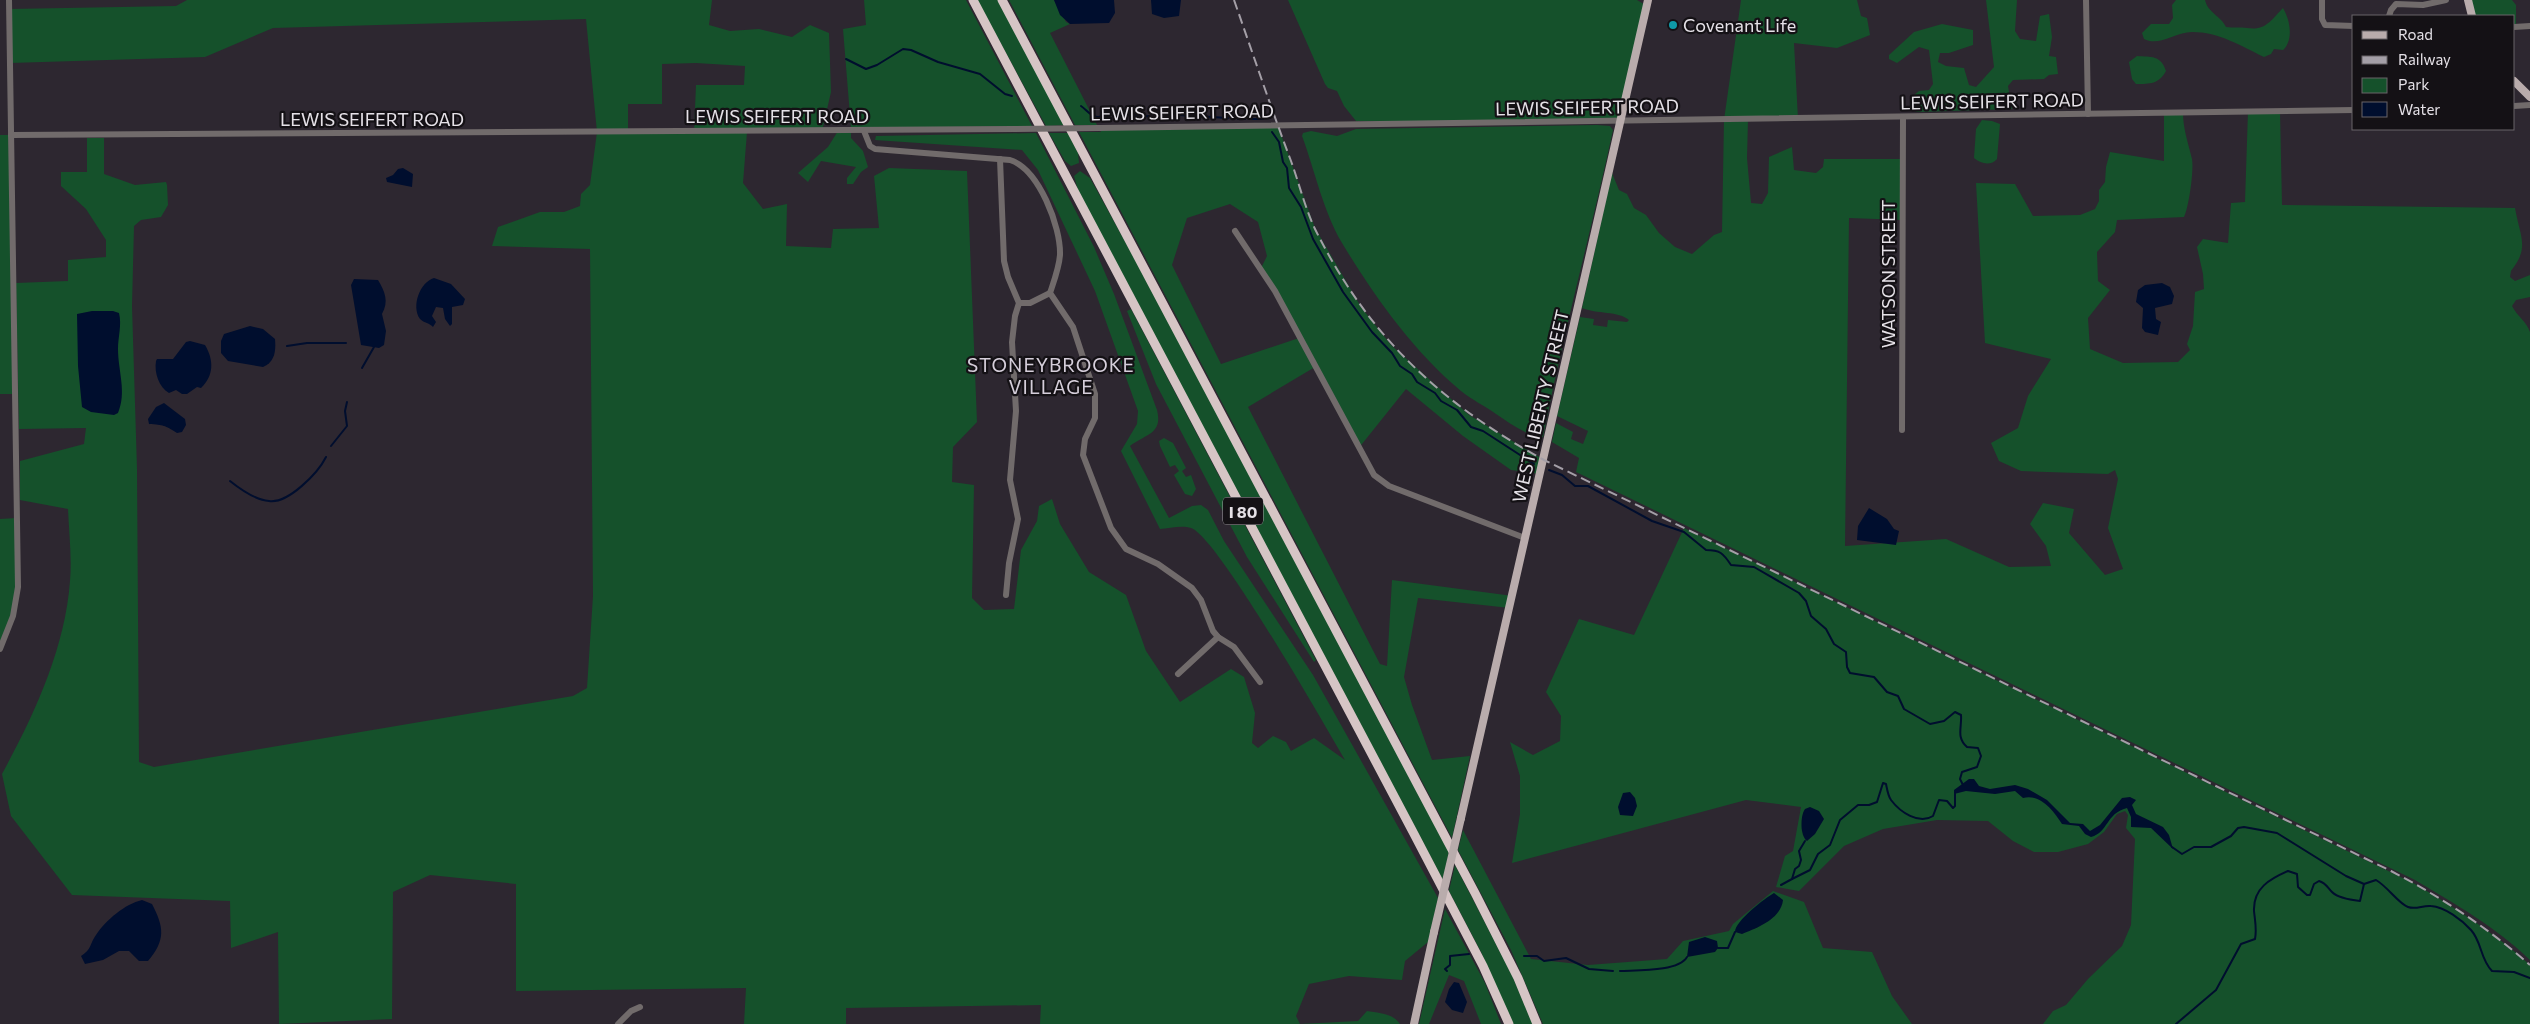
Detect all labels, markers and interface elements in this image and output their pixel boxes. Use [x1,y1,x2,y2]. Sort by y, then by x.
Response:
place label: Covenant Life [1683,14,1796,36]
legend [2352,15,2515,130]
marker: Covenant Life [1667,19,1679,31]
text: Road [2398,25,2433,43]
text: Railway [2398,50,2451,68]
text: Park [2398,75,2429,93]
street label: LEWIS SEIFERT ROAD [1900,88,2084,114]
street label: LEWIS SEIFERT ROAD [1495,94,1679,120]
street label: LEWIS SEIFERT ROAD [1090,99,1274,125]
text: Water [2398,100,2440,118]
street label: LEWIS SEIFERT ROAD [685,105,869,127]
street label: LEWIS SEIFERT ROAD [280,108,464,130]
street label: WATSON STREET [1877,200,1899,348]
street label: WEST LIBERTY STREET [1507,307,1573,505]
district label: STONEYBROOKE VILLAGE [967,353,1135,398]
road number: I 80 [1223,498,1263,524]

